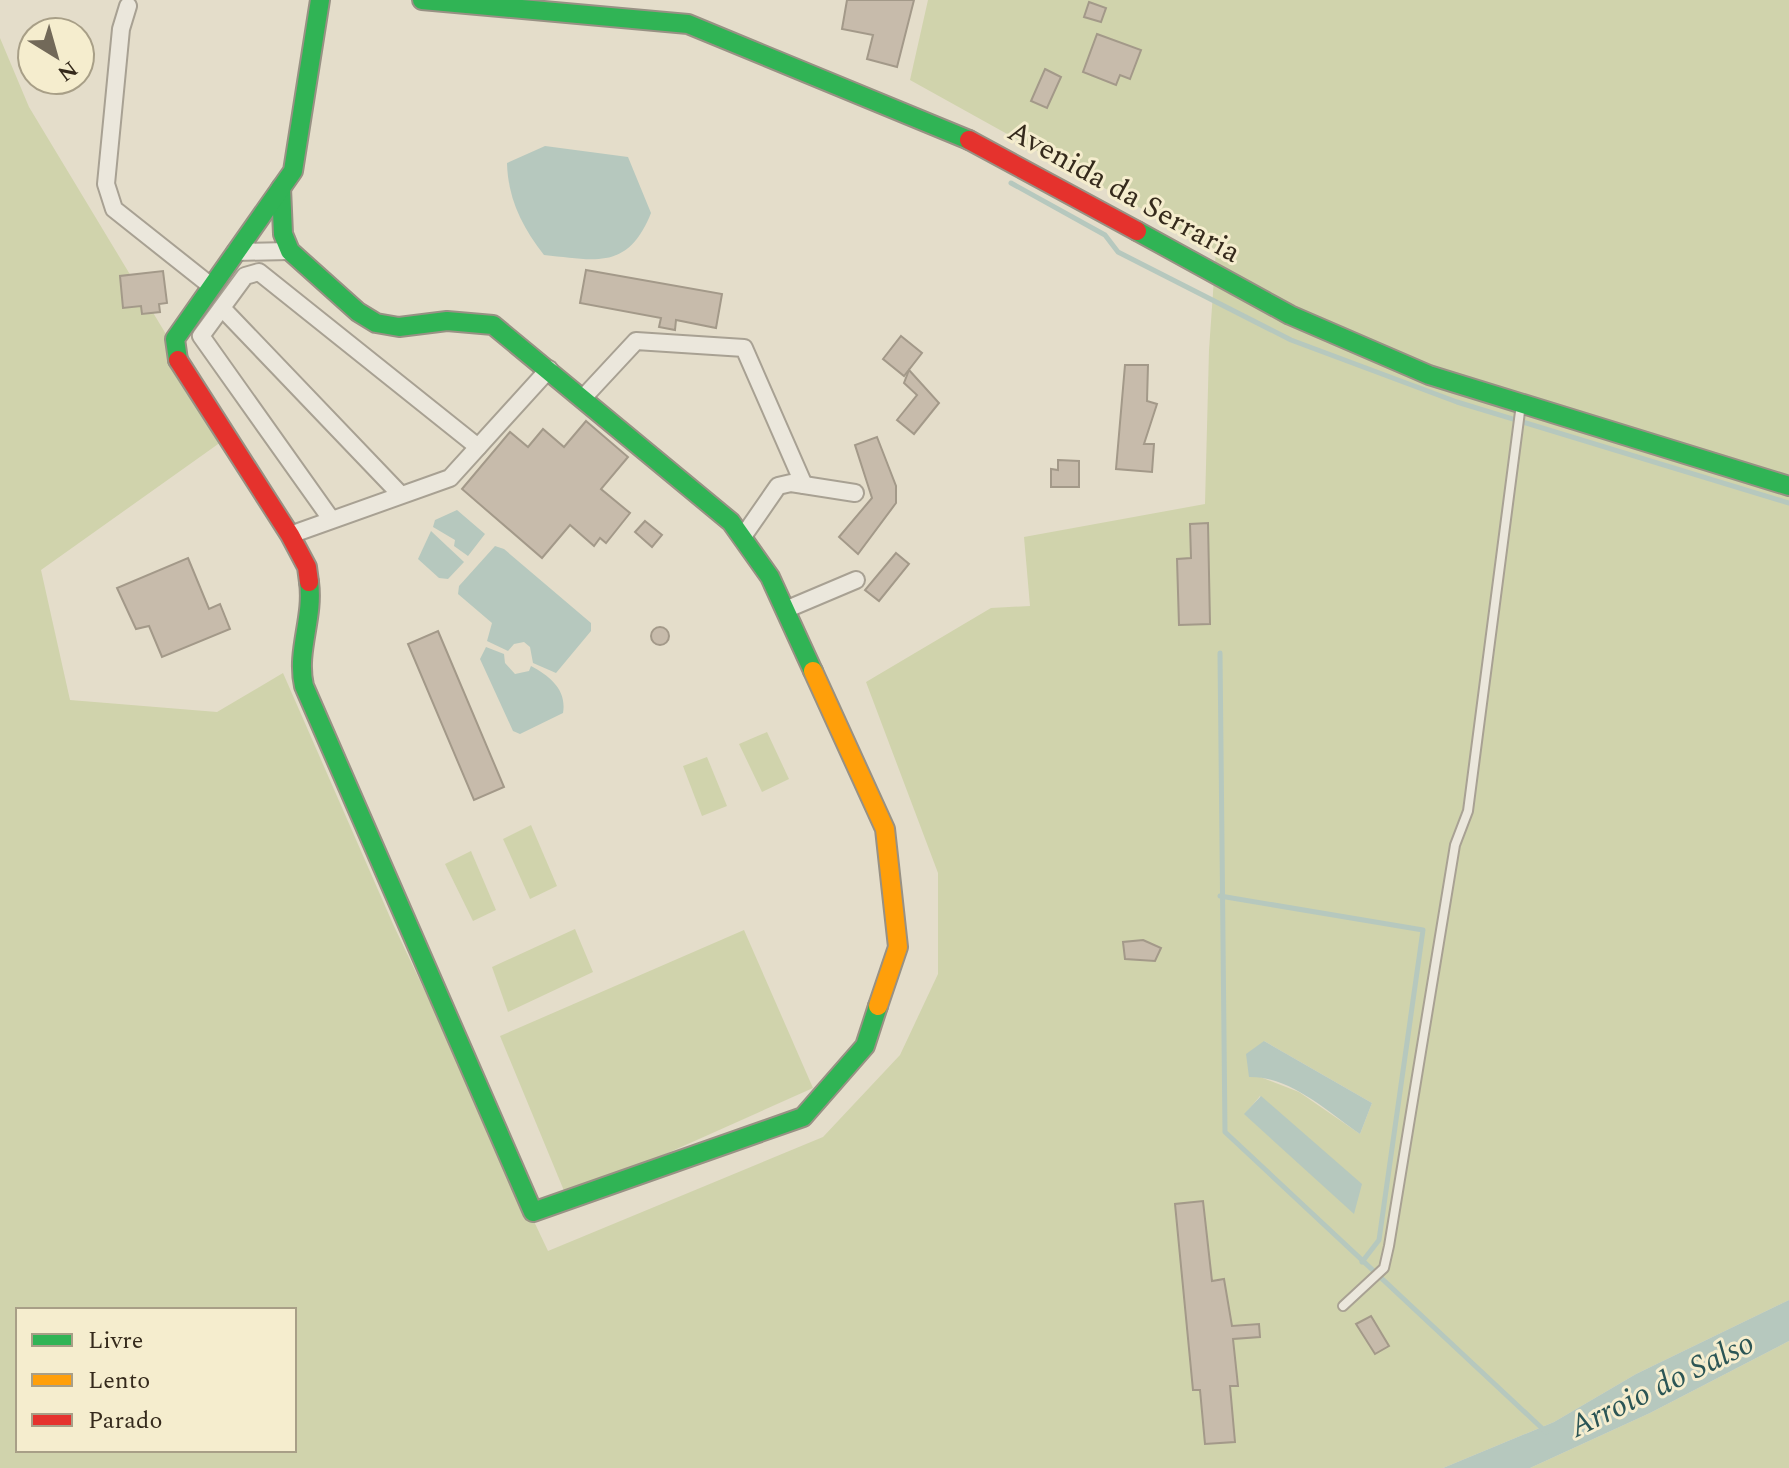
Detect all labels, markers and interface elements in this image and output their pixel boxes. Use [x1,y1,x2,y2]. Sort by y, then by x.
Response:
north arrow [16,16,96,96]
text: N [50,52,84,89]
street label: Avenida da Serraria [999,109,1249,275]
legend [16,1308,296,1452]
water label: Arroio do Salso [1560,1319,1763,1451]
text: Livre [88,1323,143,1359]
text: Lento [88,1363,150,1399]
text: Parado [88,1403,162,1439]

